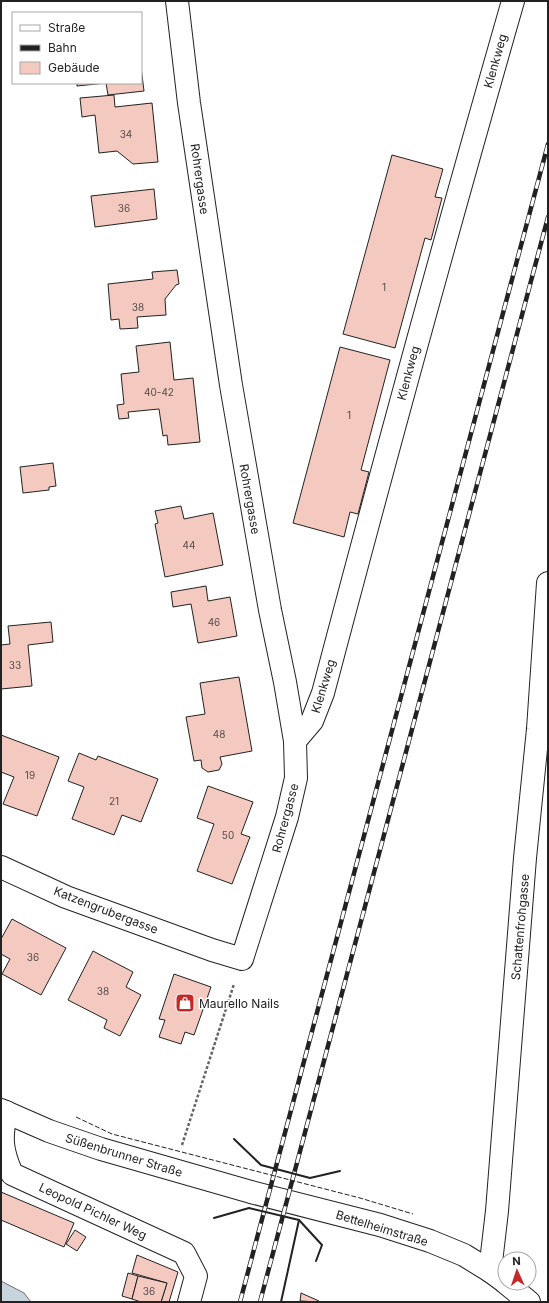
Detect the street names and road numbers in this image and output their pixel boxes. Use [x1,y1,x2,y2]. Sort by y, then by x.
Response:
street label: Klenkweg [480,32,510,90]
street label: Rohrergasse [188,143,212,215]
street label: Klenkweg [394,344,422,402]
street label: Rohrergasse [236,463,264,535]
street label: Klenkweg [308,657,338,715]
street label: Rohrergasse [269,782,301,854]
street label: Schattenfrohgasse [508,873,532,981]
street label: Katzengrubergasse [52,883,160,937]
street label: Süßenbrunner Straße [64,1130,184,1180]
street label: Leopold Pichler Weg [37,1179,149,1243]
street label: Bettelheimstraße [334,1207,430,1249]

